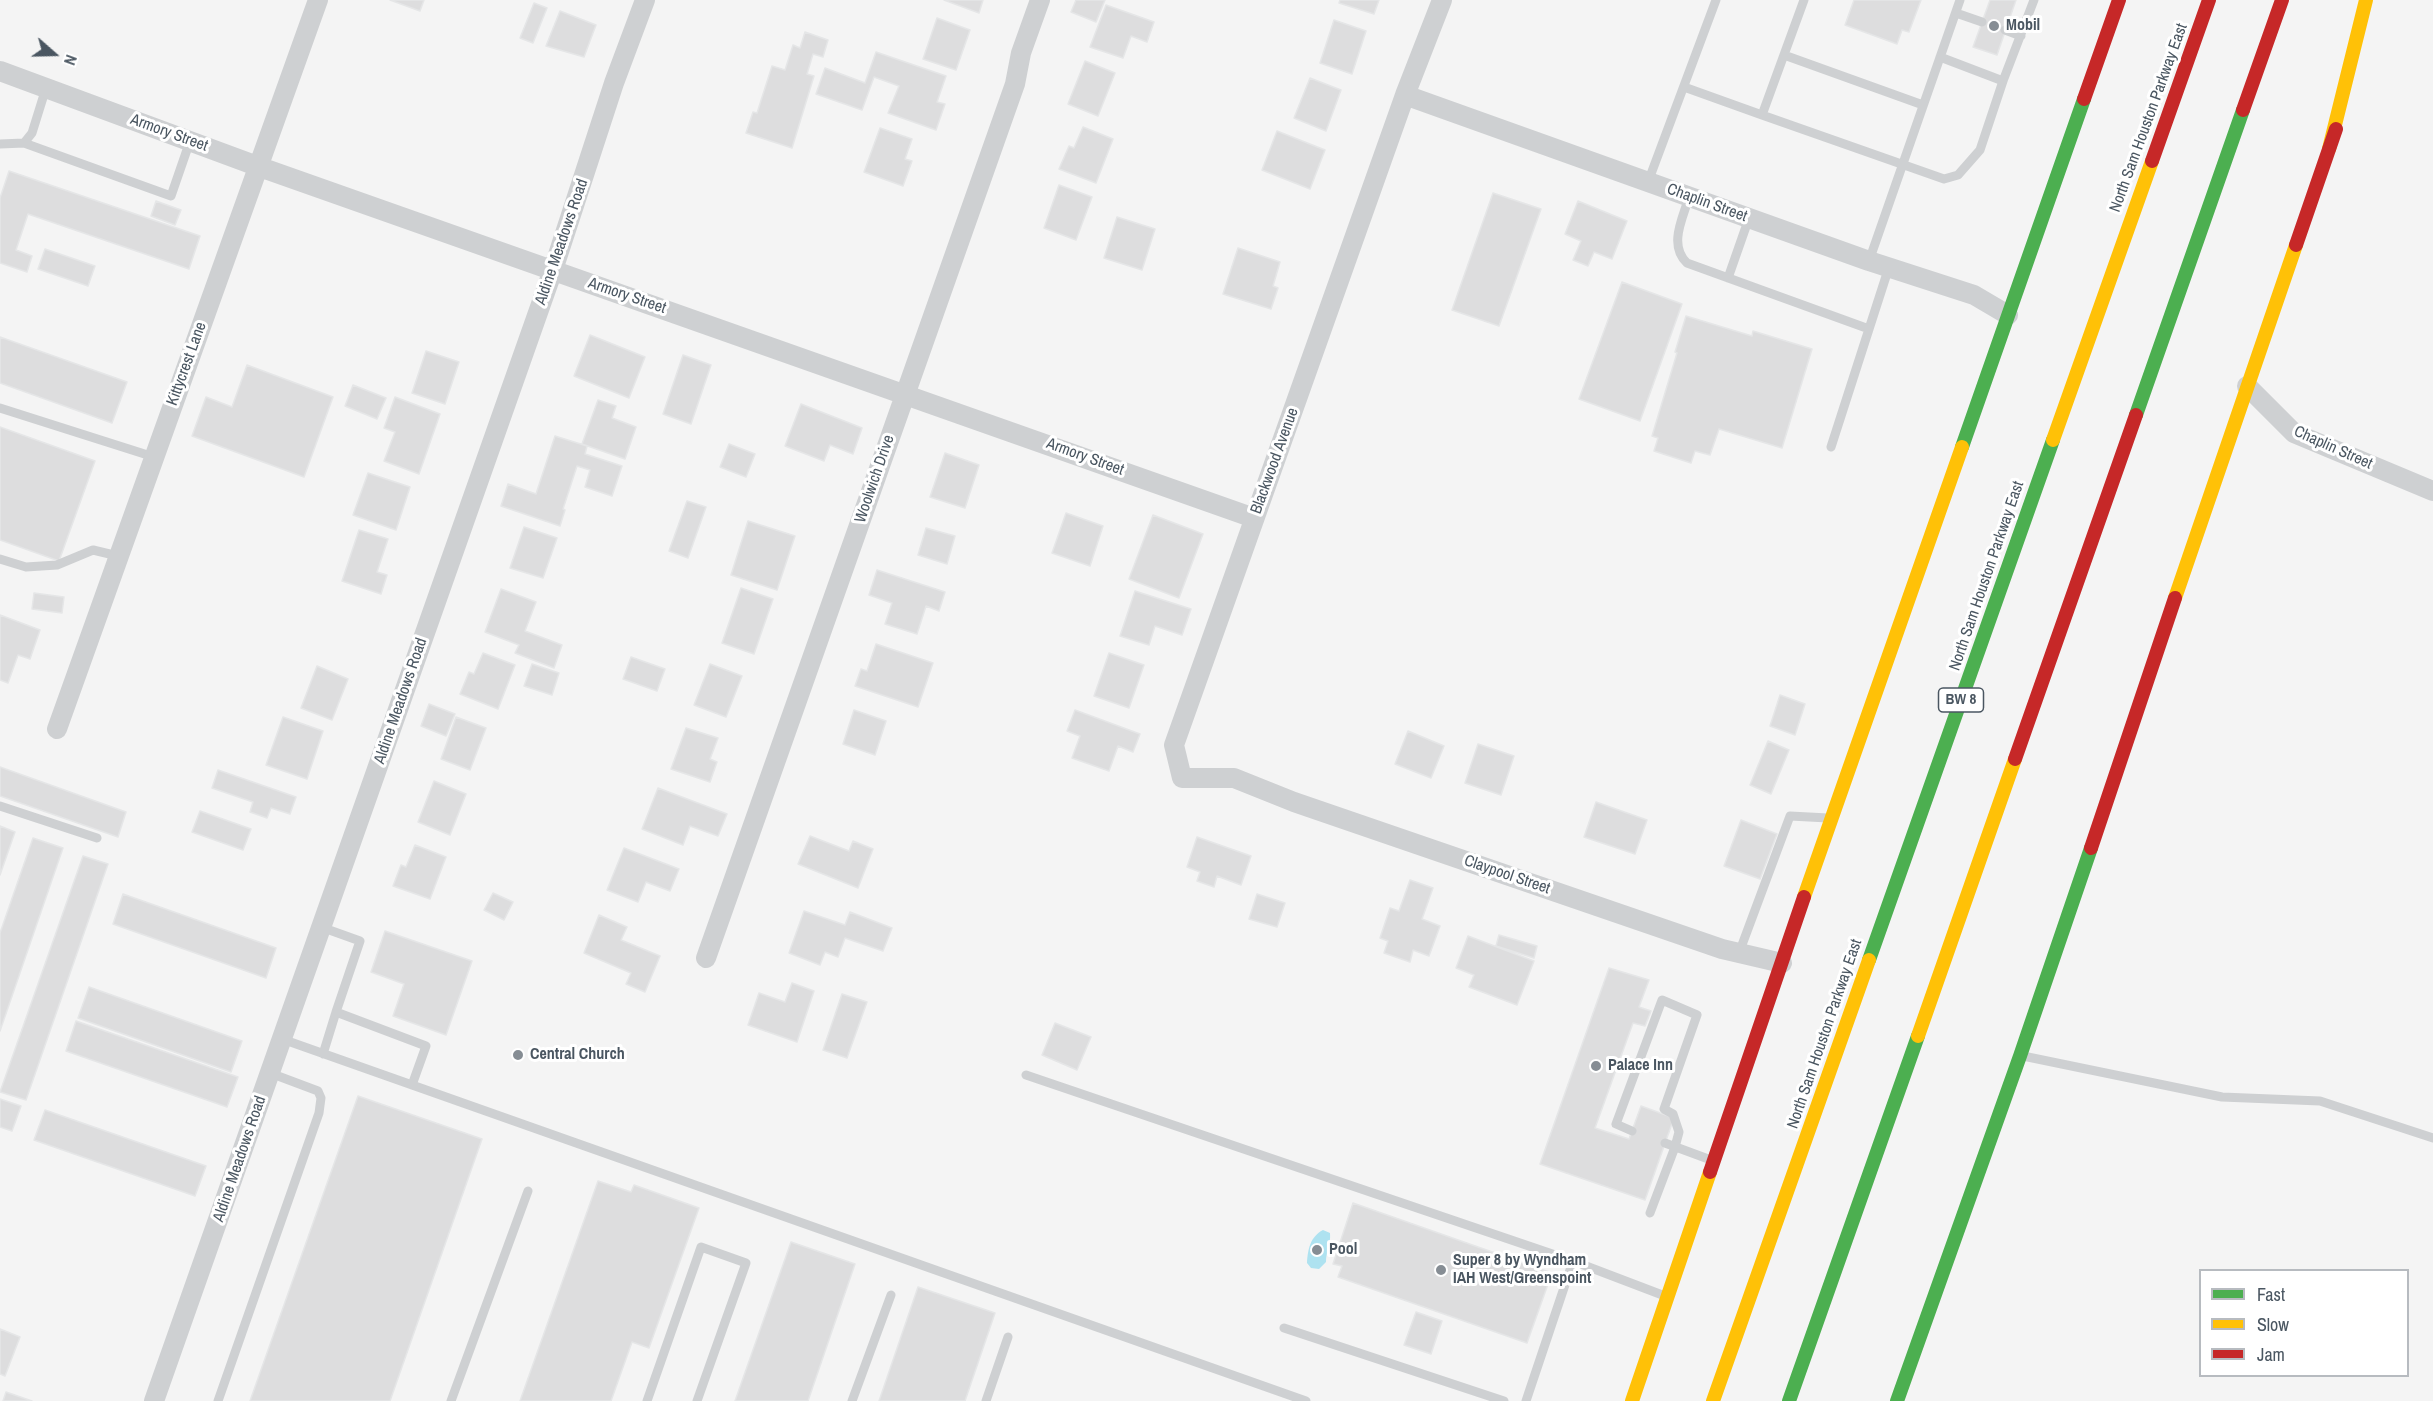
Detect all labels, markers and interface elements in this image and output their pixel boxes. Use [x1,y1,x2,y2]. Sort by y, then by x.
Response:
place label: Mobil [2006,16,2040,36]
marker: Mobil [1987,19,2001,33]
street label: North Sam Houston Parkway East [2106,21,2192,215]
north arrow [24,24,84,84]
text: N [59,52,83,68]
street label: Armory Street [128,110,210,156]
street label: Aldine Meadows Road [531,176,593,308]
street label: Chaplin Street [1664,180,1750,226]
street label: Armory Street [586,274,668,318]
street label: Kittycrest Lane [163,320,211,408]
street label: Blackwood Avenue [1247,405,1303,517]
street label: Chaplin Street [2291,422,2375,474]
street label: Woolwich Drive [851,433,899,525]
street label: Armory Street [1044,434,1126,480]
street label: North Sam Houston Parkway East [1946,479,2028,673]
street label: Aldine Meadows Road [370,635,432,767]
road number: BW 8 [1938,688,1984,712]
street label: Claypool Street [1461,851,1553,899]
street label: North Sam Houston Parkway East [1784,937,1866,1131]
place label: Central Church [530,1045,625,1065]
marker: Central Church [511,1048,525,1062]
place label: Palace Inn [1608,1056,1673,1076]
marker: Palace Inn [1589,1059,1603,1073]
street label: Aldine Meadows Road [209,1093,271,1225]
place label: Pool [1329,1240,1357,1260]
marker: Pool [1310,1243,1324,1257]
place label: Super 8 by Wyndham IAH West/Greenspoint [1453,1251,1591,1289]
marker: Super 8 by Wyndham IAH West/Greenspoint [1434,1263,1448,1277]
legend [2199,1269,2409,1377]
text: Fast [2257,1282,2285,1307]
text: Slow [2257,1312,2289,1337]
text: Jam [2257,1342,2285,1367]

